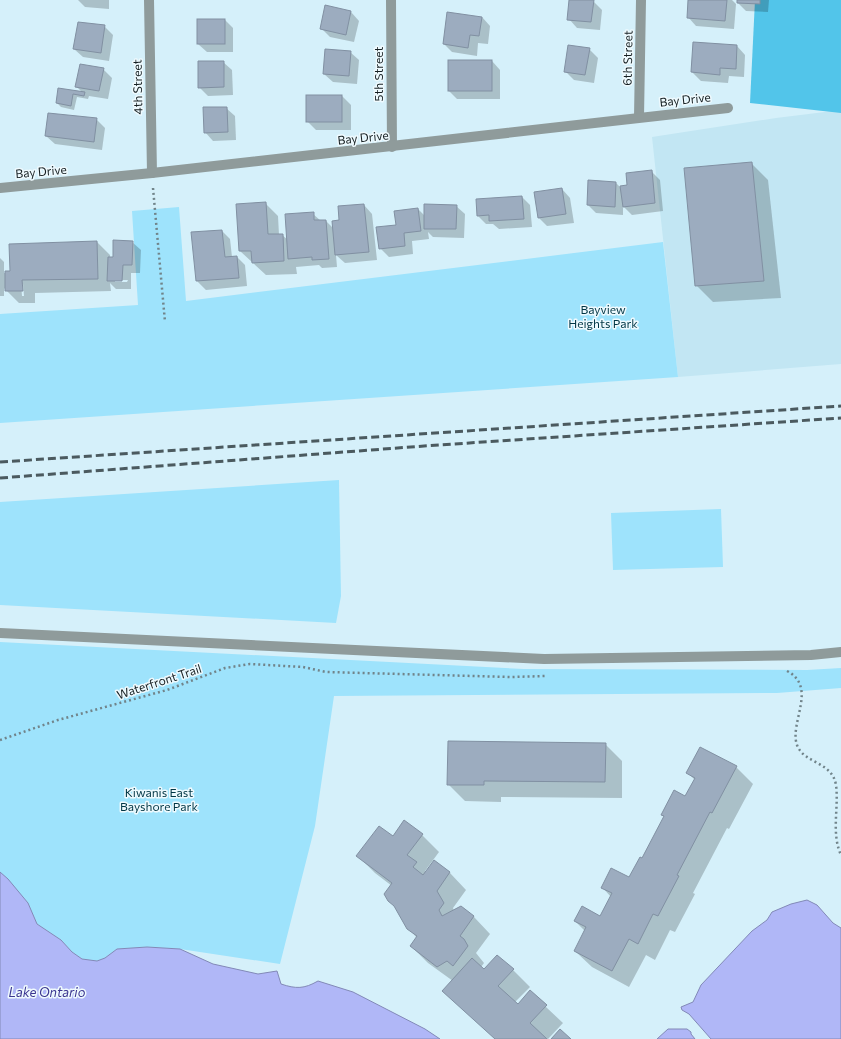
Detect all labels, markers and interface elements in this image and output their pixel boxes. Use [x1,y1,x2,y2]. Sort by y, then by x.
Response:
street label: 6th Street [620,30,634,86]
street label: 5th Street [371,46,385,101]
street label: 4th Street [130,59,144,115]
street label: Bay Drive [659,89,711,109]
street label: Bay Drive [337,127,389,147]
street label: Bay Drive [15,162,67,180]
park label: Bayview Heights Park [568,302,638,330]
street label: Waterfront Trail [115,661,203,701]
park label: Kiwanis East Bayshore Park [120,785,198,813]
water label: Lake Ontario [9,984,86,1000]

